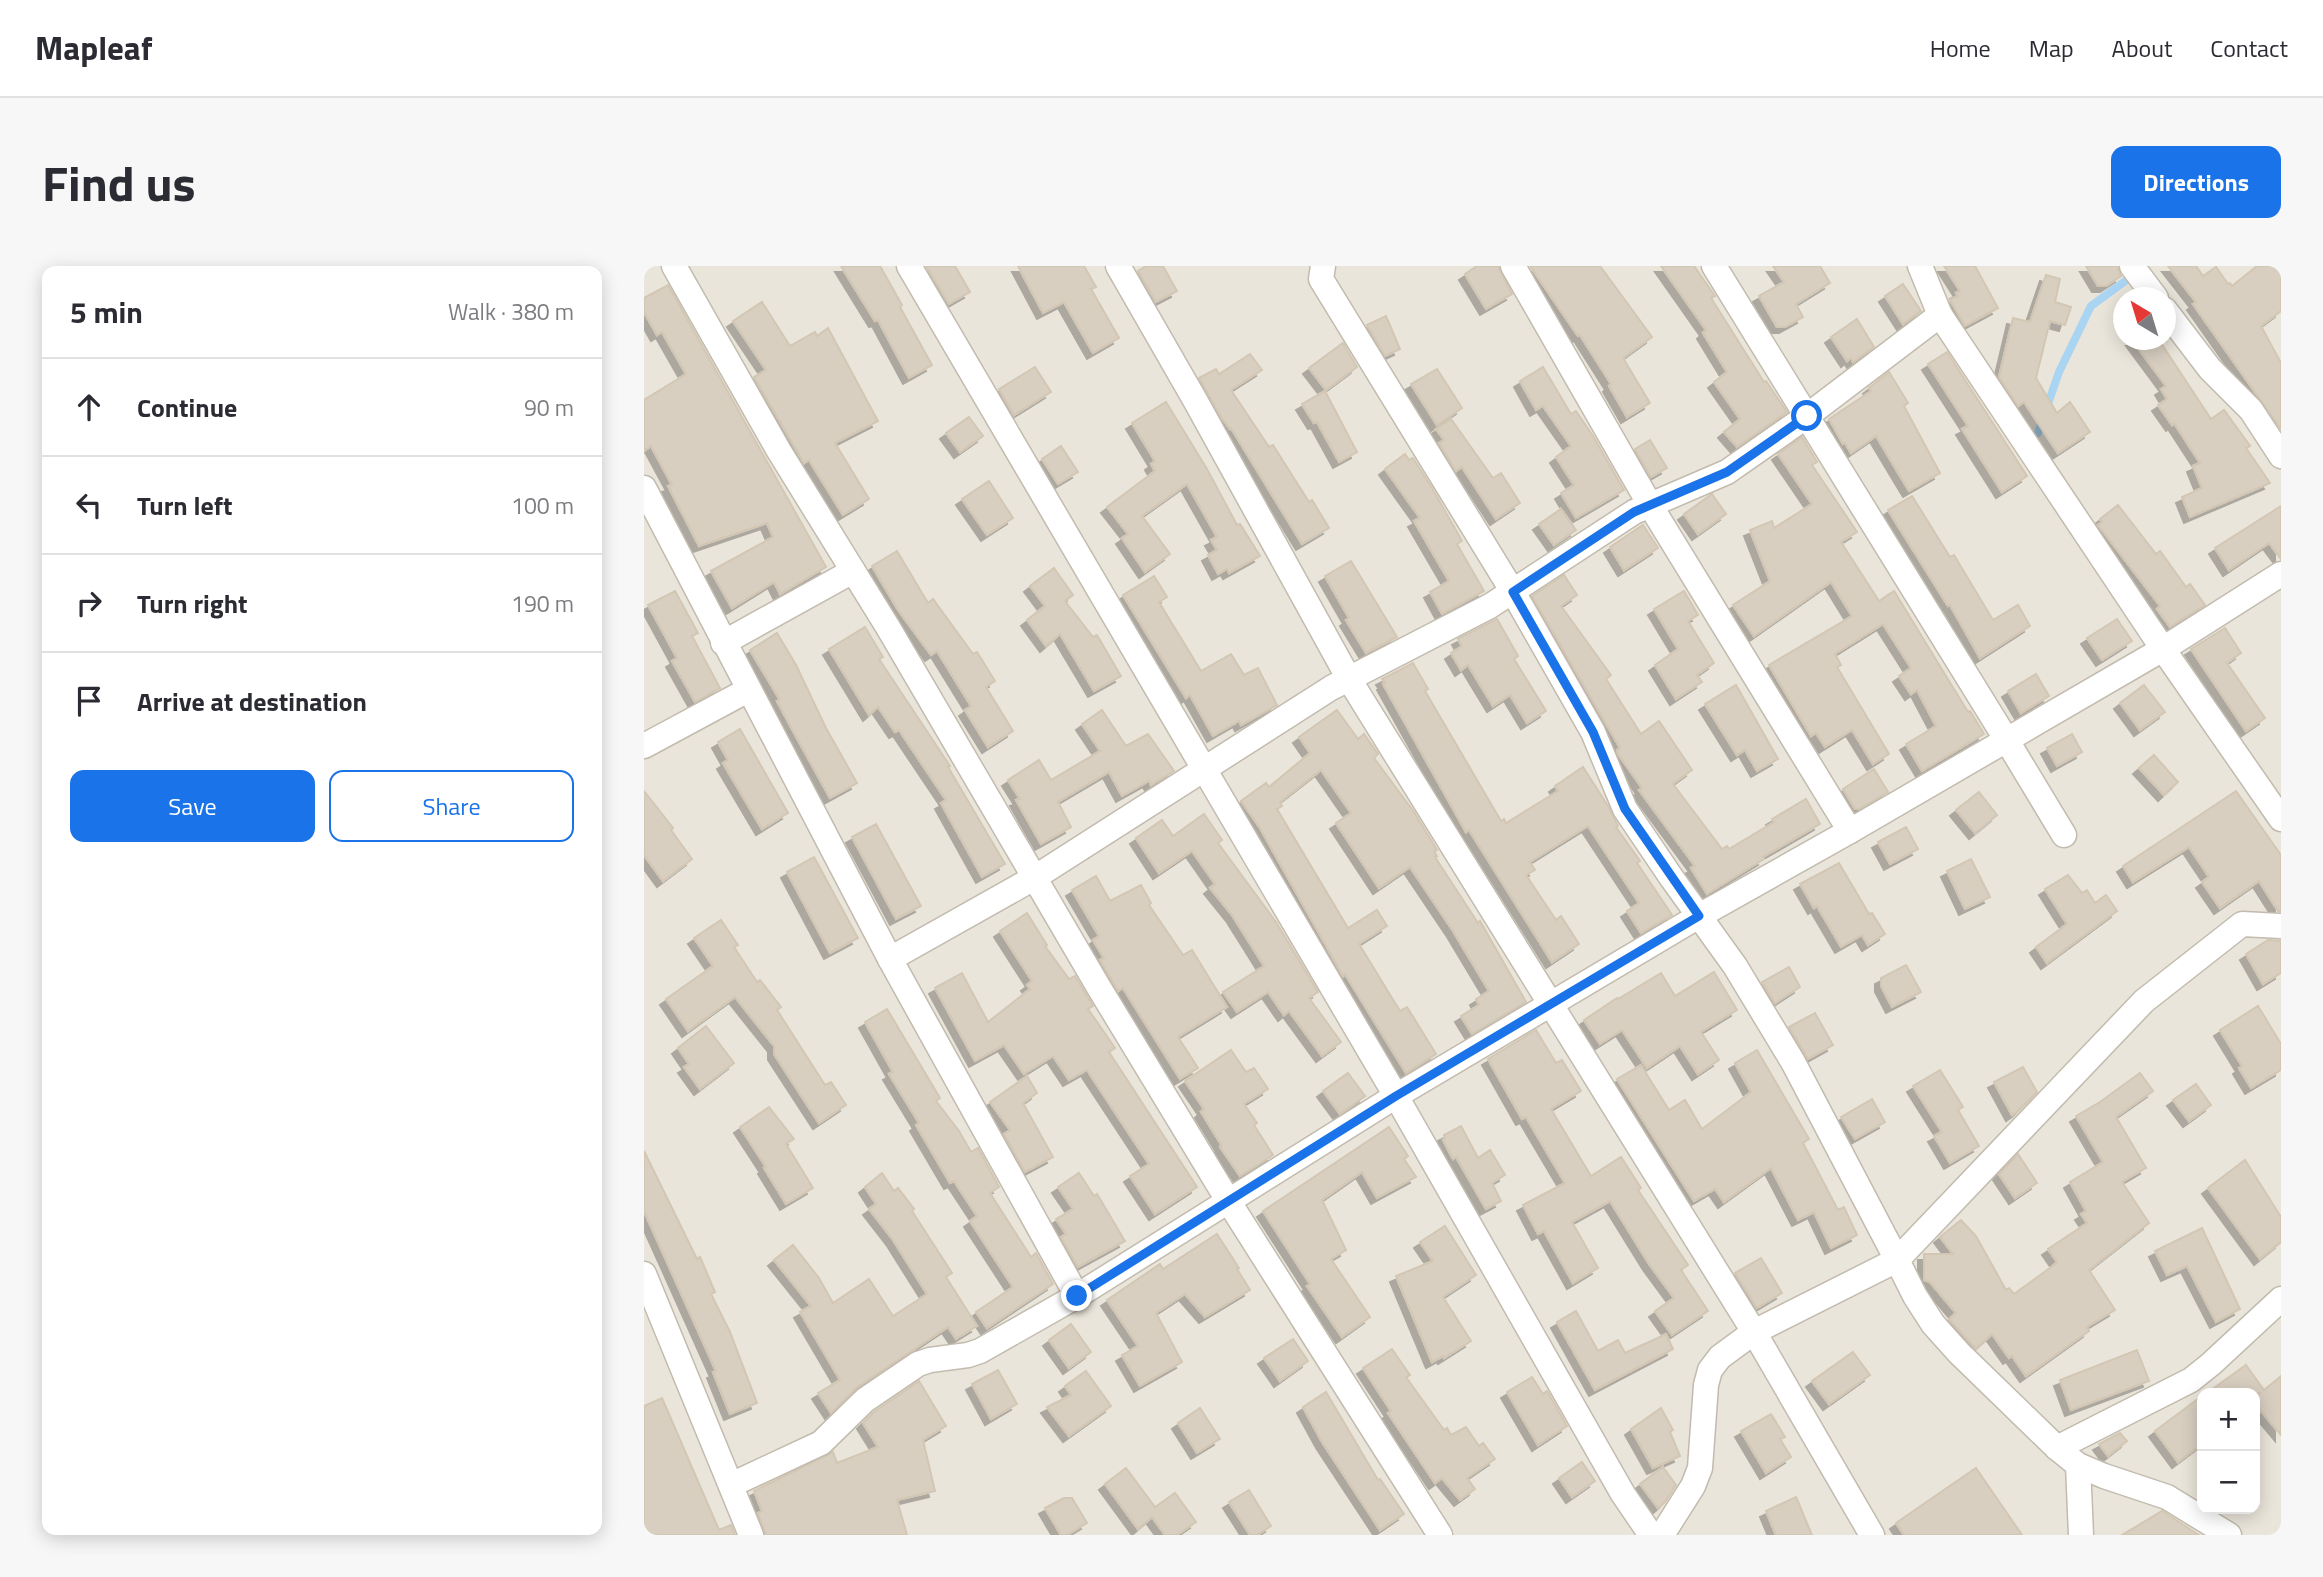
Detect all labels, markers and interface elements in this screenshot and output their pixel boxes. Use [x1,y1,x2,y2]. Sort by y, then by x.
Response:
text: Mapleaf [35,23,153,73]
text: Home [1930,30,1991,66]
text: Map [2029,30,2074,66]
text: About [2112,30,2172,66]
text: Contact [2210,30,2288,66]
text: Find us [42,145,196,220]
button: Directions [2111,146,2281,218]
north arrow [2113,287,2176,350]
text: 5 min [70,289,143,335]
text: Walk · 380 m [448,294,574,329]
icon: ahead [70,388,108,426]
text: Continue [137,388,237,427]
text: 90 m [524,390,574,425]
route start [1791,400,1822,431]
icon: left [70,486,108,524]
text: Turn left [137,486,232,525]
text: 100 m [511,488,574,523]
icon: right [70,584,108,622]
text: Turn right [137,584,248,623]
text: 190 m [511,586,574,621]
icon: arrive [70,682,108,720]
text: Arrive at destination [137,682,367,721]
button: Save [70,770,315,842]
button: Share [329,770,574,842]
route end [1061,1280,1092,1311]
map controls [2197,1388,2260,1514]
button: + [2197,1388,2260,1451]
button: − [2197,1451,2260,1514]

